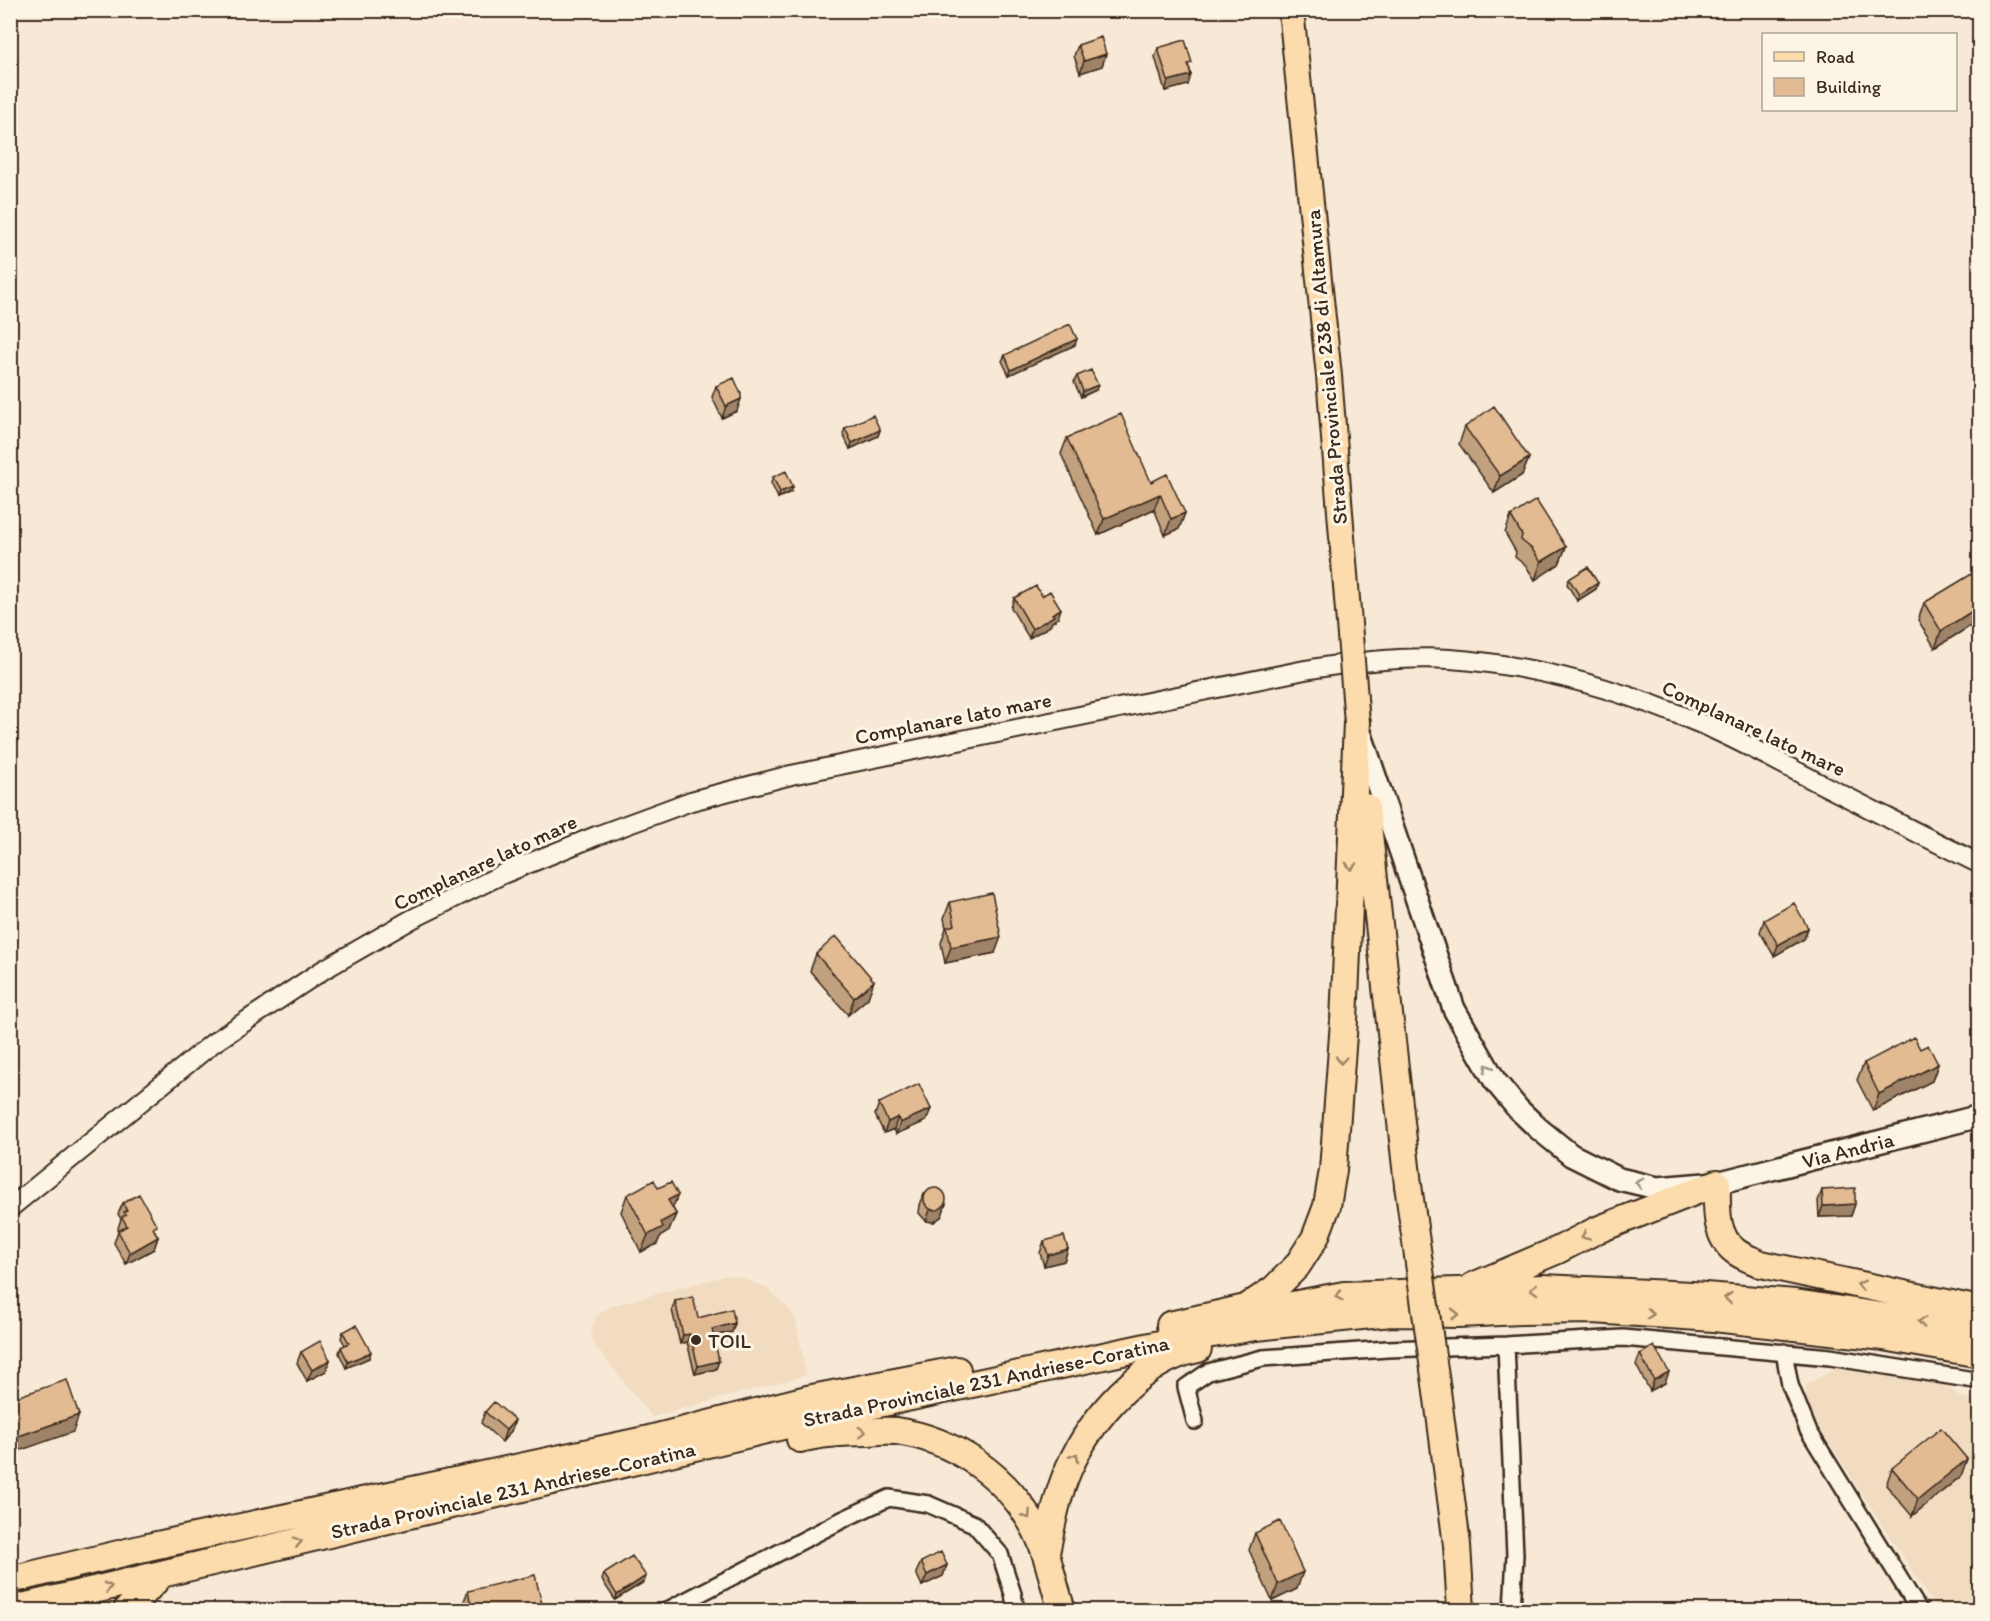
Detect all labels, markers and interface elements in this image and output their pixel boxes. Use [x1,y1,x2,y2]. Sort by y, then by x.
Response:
legend [1762,33,1957,111]
text: Road [1816,46,1855,68]
text: Building [1816,76,1882,98]
street label: Strada Provinciale 238 di Altamura [1300,208,1352,526]
street label: Complanare lato mare [1658,674,1850,782]
street label: Complanare lato mare [853,687,1053,749]
street label: Complanare lato mare [389,808,581,916]
one-way arrow [1345,861,1357,870]
one-way arrow [1335,1056,1348,1065]
one-way arrow [1484,1063,1495,1074]
street label: Via Andria [1799,1126,1897,1173]
one-way arrow [1634,1178,1644,1191]
one-way arrow [1581,1229,1592,1241]
one-way arrow [1856,1279,1866,1292]
one-way arrow [1529,1282,1538,1295]
one-way arrow [1334,1290,1344,1302]
one-way arrow [1724,1291,1733,1304]
one-way arrow [1645,1307,1654,1320]
one-way arrow [1451,1308,1460,1320]
one-way arrow [1917,1316,1926,1328]
place label: TOIL [708,1328,751,1353]
street label: Strada Provinciale 231 Andriese-Coratina [801,1330,1171,1432]
marker: TOIL [689,1333,703,1347]
one-way arrow [857,1425,866,1438]
street label: Strada Provinciale 231 Andriese-Coratina [328,1436,698,1544]
one-way arrow [1068,1453,1080,1463]
one-way arrow [1020,1509,1032,1519]
one-way arrow [293,1536,303,1549]
one-way arrow [103,1581,113,1594]

